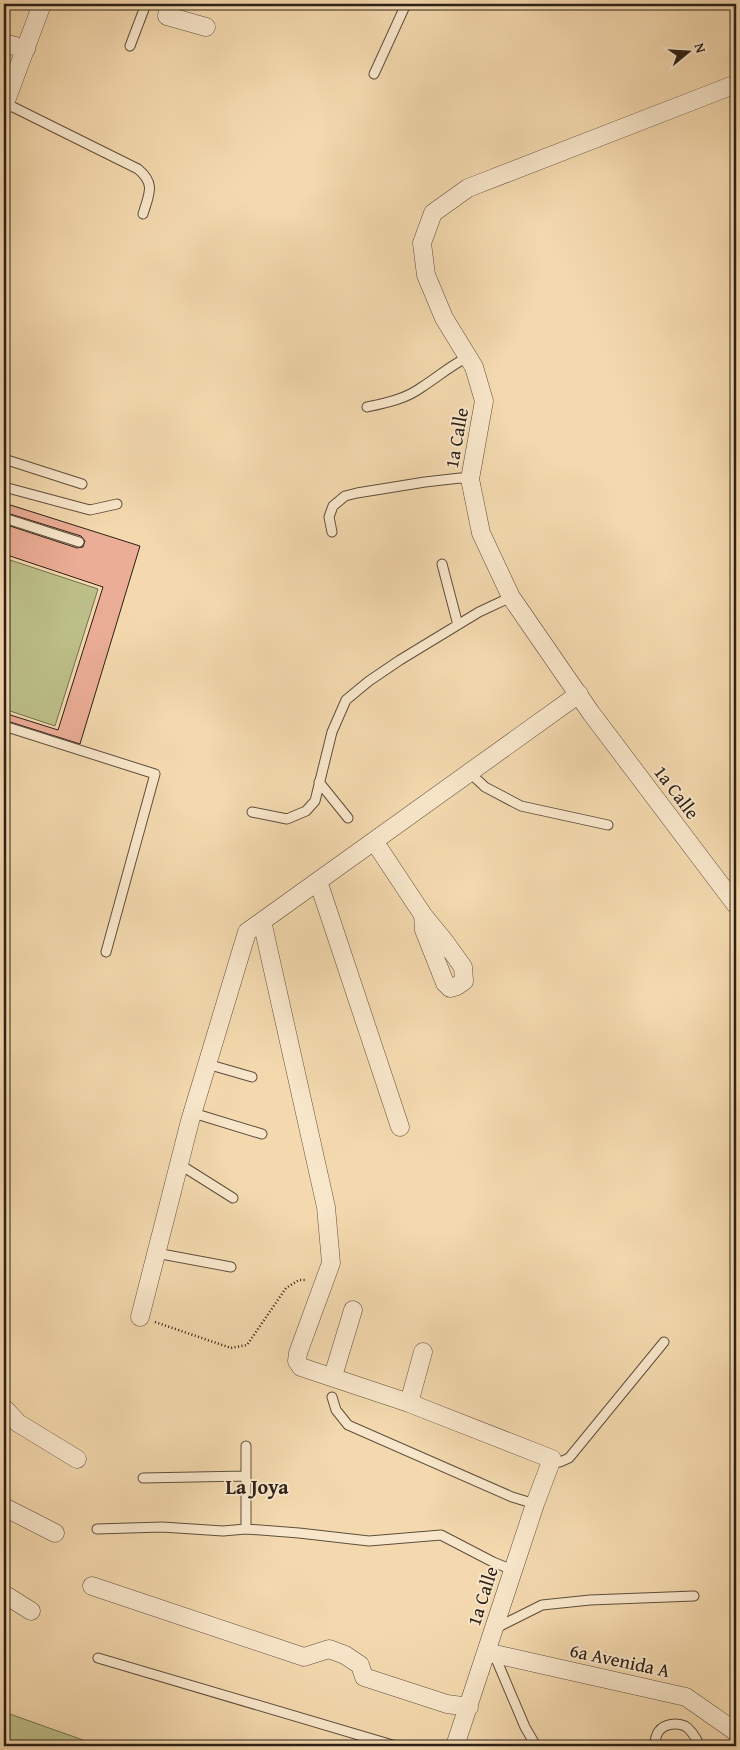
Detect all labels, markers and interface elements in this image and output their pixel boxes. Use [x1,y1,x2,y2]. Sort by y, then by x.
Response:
north arrow [662,28,712,78]
text: N [689,40,712,56]
street label: 1a Calle [437,405,475,471]
street label: 1a Calle [647,759,707,825]
district label: La Joya [226,1472,289,1501]
street label: 1a Calle [459,1562,505,1629]
street label: 6a Avenida A [567,1636,673,1684]

